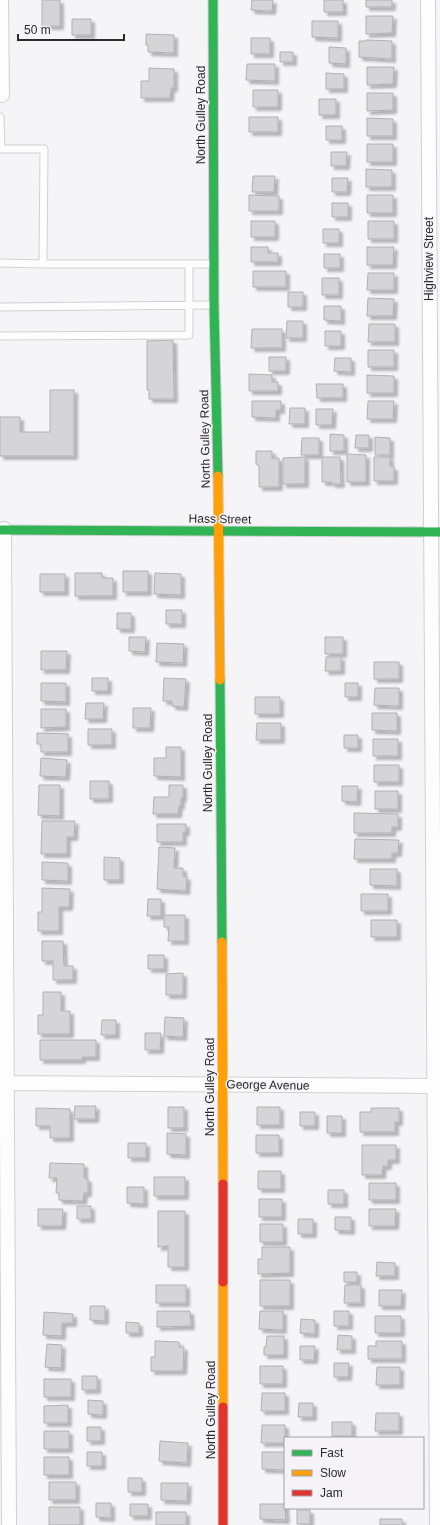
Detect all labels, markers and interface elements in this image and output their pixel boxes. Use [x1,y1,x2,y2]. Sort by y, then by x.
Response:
scale bar [18,16,124,42]
text: 50 m [24,23,51,37]
street label: North Gulley Road [194,66,208,164]
street label: Highview Street [422,216,436,301]
street label: North Gulley Road [197,390,213,488]
street label: Hass Street [189,511,252,527]
street label: North Gulley Road [201,714,215,812]
street label: North Gulley Road [203,1038,217,1136]
street label: George Avenue [226,1077,310,1093]
street label: North Gulley Road [204,1361,218,1459]
legend [284,1437,424,1509]
text: Fast [320,1446,344,1460]
text: Slow [320,1466,346,1480]
text: Jam [320,1486,343,1500]

